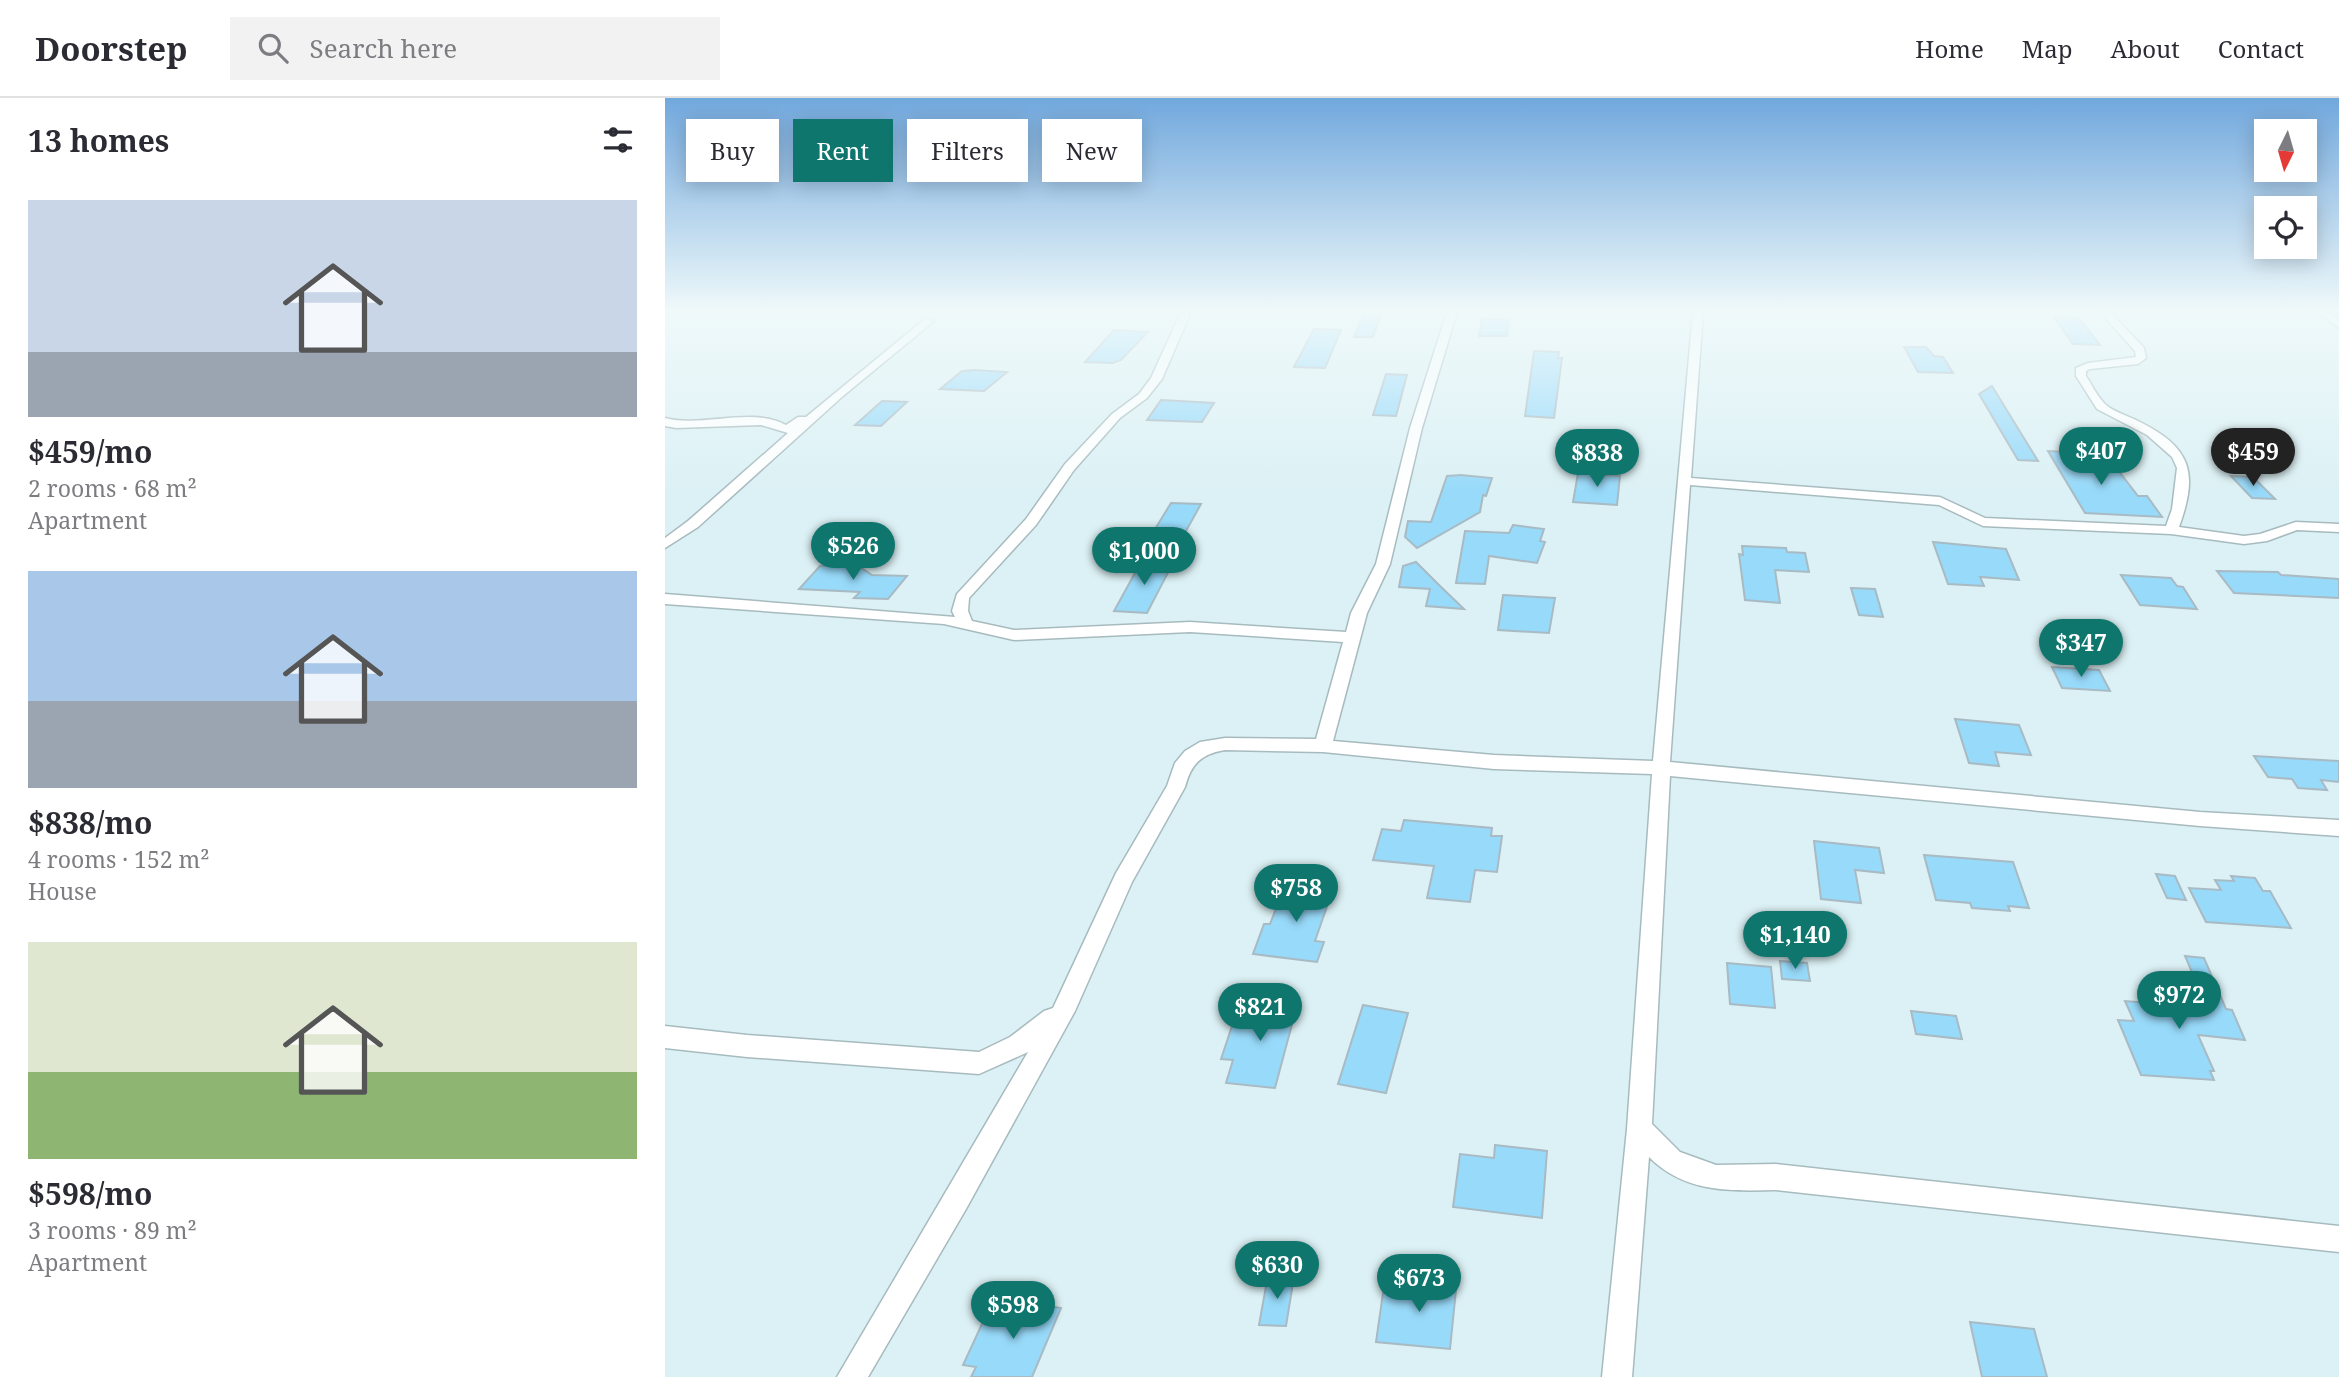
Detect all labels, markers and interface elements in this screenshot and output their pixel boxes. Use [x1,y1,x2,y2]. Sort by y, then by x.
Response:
search box [230,17,720,80]
text: Doorstep [35,26,188,71]
icon: search [254,29,292,67]
text: Search here [310,30,457,66]
text: Home [1915,32,1984,65]
text: Map [2022,32,2073,65]
text: About [2111,32,2180,65]
text: Contact [2218,32,2304,65]
chip: Buy [686,119,779,182]
chip: Rent [793,119,893,182]
chip: Filters [907,119,1028,182]
chip: New [1042,119,1142,182]
north arrow [2254,119,2317,182]
map controls [2254,119,2317,259]
text: 13 homes [28,120,169,161]
icon: filters [599,121,637,159]
button: locate [2254,196,2317,259]
icon: home [270,245,396,371]
pin: $407 [2060,428,2142,487]
pin: $459 [2212,428,2294,488]
pin: $838 [1556,430,1638,489]
text: $459/mo [28,431,152,472]
text: $407 [2075,434,2127,466]
text: $459 [2227,435,2279,467]
text: $838 [1571,436,1623,468]
text: 2 rooms · 68 m² [28,472,197,504]
text: Apartment [28,504,147,536]
pin: $526 [812,522,894,582]
pin: $1,000 [1087,528,1201,587]
text: $526 [827,529,879,561]
text: $1,000 [1108,534,1180,566]
icon: home [270,616,396,742]
pin: $347 [2040,620,2122,679]
text: $347 [2055,626,2107,658]
text: $838/mo [28,802,152,843]
text: 4 rooms · 152 m² [28,843,210,875]
pin: $758 [1255,864,1337,924]
text: $758 [1270,871,1322,903]
text: House [28,875,97,907]
pin: $1,140 [1738,912,1852,971]
text: $1,140 [1759,918,1831,950]
pin: $972 [2138,972,2220,1031]
text: $972 [2153,978,2205,1010]
pin: $821 [1219,984,1301,1043]
icon: home [270,987,396,1113]
text: $821 [1234,990,1286,1022]
text: $598/mo [28,1173,152,1214]
text: 3 rooms · 89 m² [28,1214,197,1246]
pin: $630 [1236,1242,1318,1301]
text: Apartment [28,1246,147,1278]
text: $630 [1251,1248,1303,1280]
pin: $673 [1378,1254,1460,1314]
text: $673 [1393,1261,1445,1293]
pin: $598 [972,1282,1054,1341]
text: $598 [987,1288,1039,1320]

